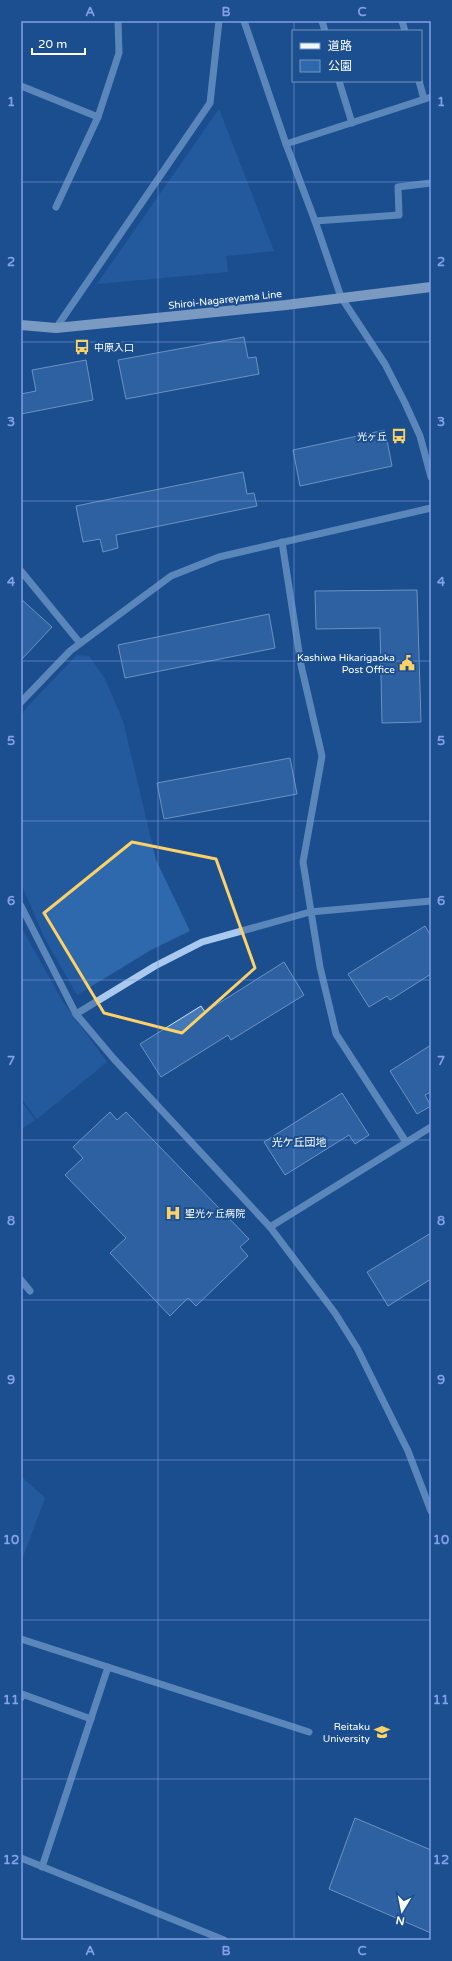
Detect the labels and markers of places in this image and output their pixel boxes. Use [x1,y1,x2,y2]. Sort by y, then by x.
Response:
bus stop icon: 中原入口 [73,338,91,356]
place label: 中原入口 [94,342,134,354]
bus stop icon: 光ヶ丘 [390,427,408,445]
place label: 光ヶ丘 [357,431,387,443]
place label: Kashiwa Hikarigaoka Post Office [297,652,395,676]
public building icon: Kashiwa Hikarigaoka Post Office [398,654,416,672]
hospital icon: 聖光ヶ丘病院 [164,1204,182,1222]
place label: 聖光ヶ丘病院 [185,1208,245,1220]
place label: Reitaku University [323,1721,371,1745]
school or university icon: Reitaku University [373,1723,391,1741]

